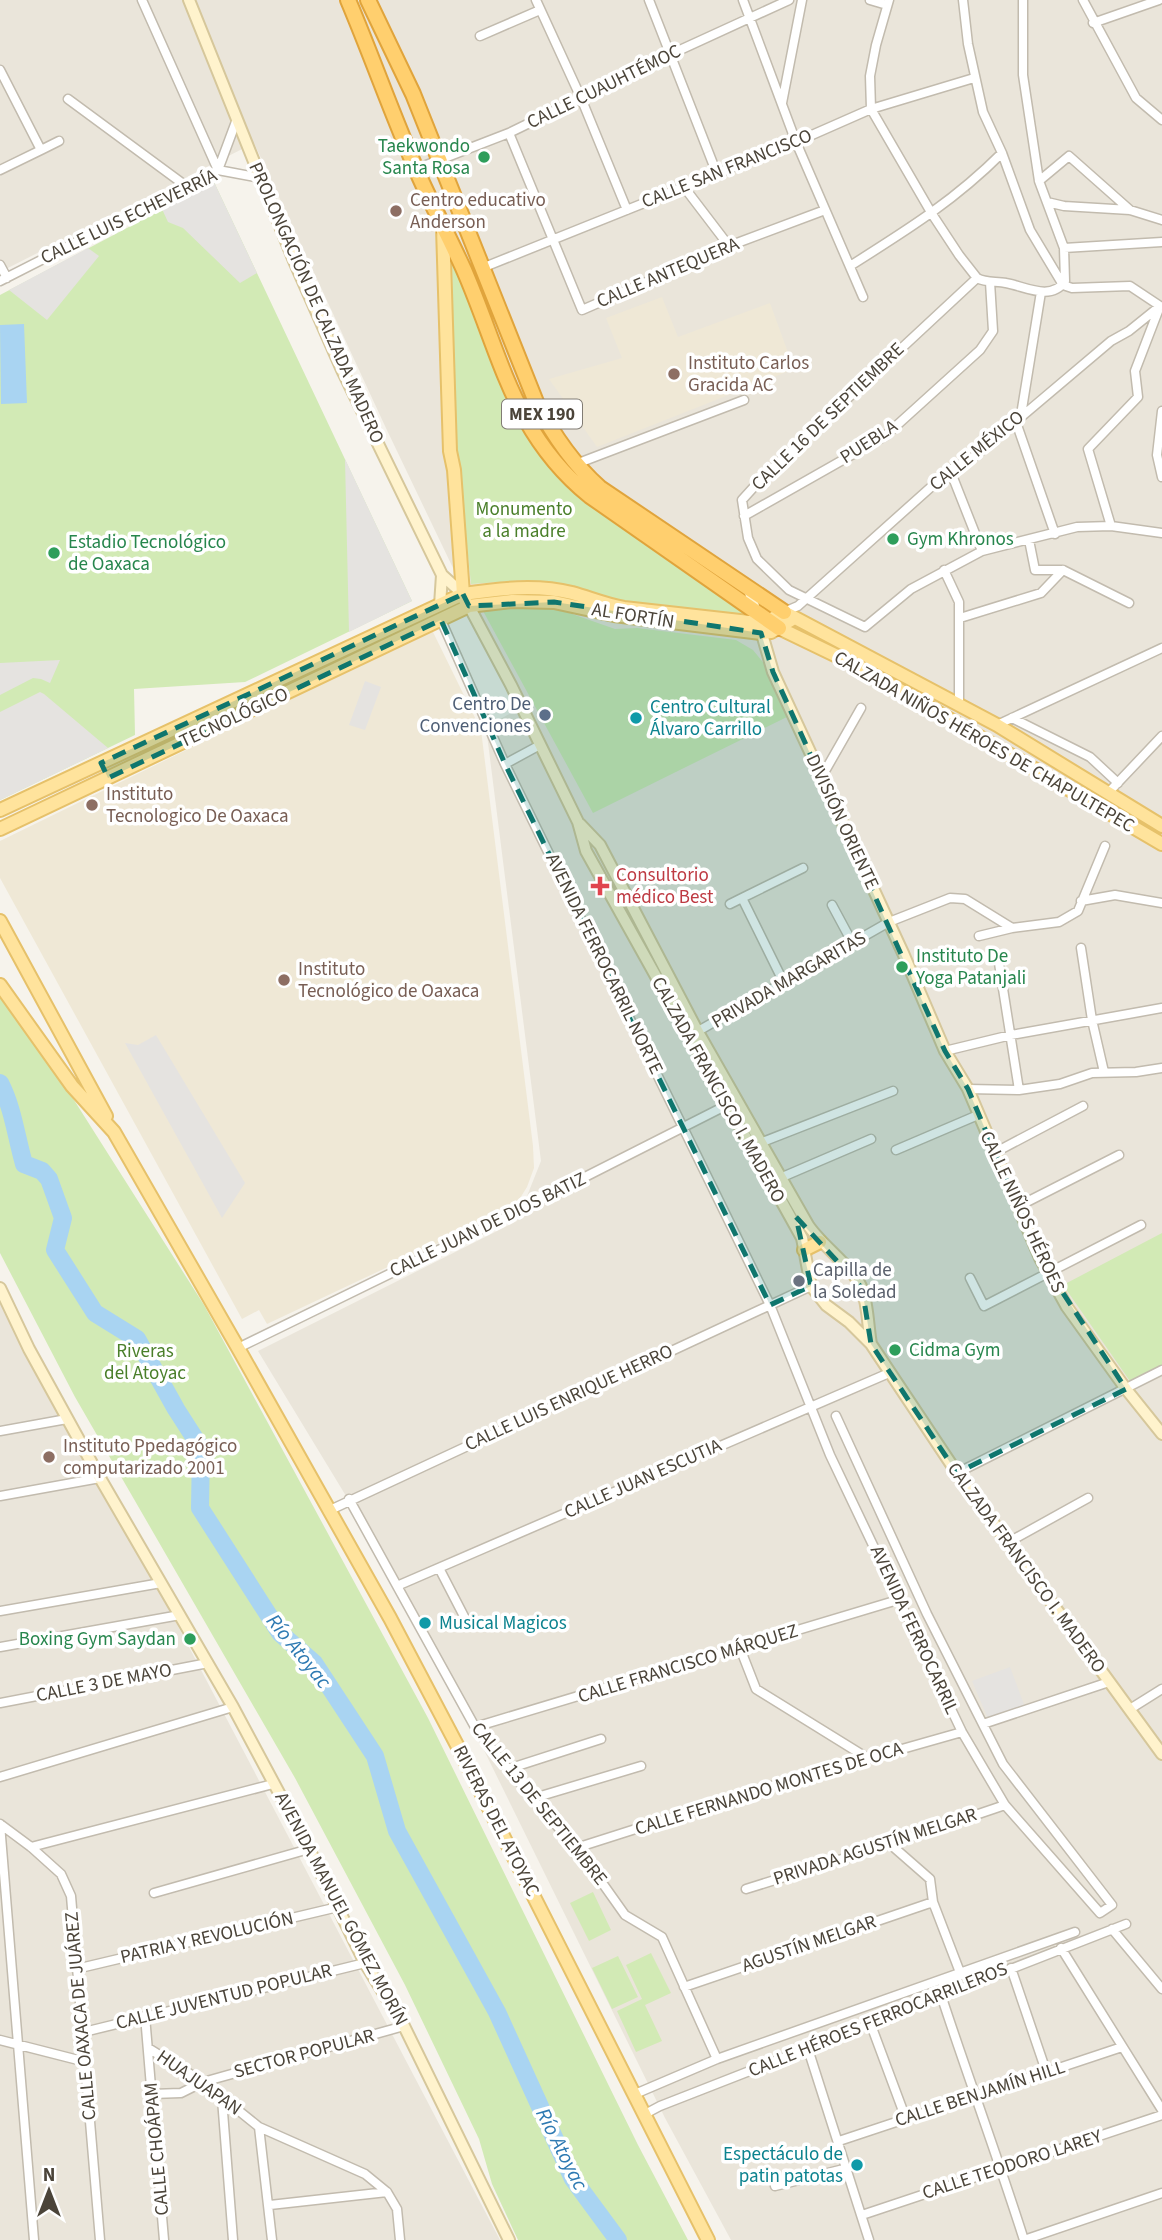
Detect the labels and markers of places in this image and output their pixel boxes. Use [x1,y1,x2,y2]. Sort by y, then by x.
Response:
place label: Taekwondo Santa Rosa [378,133,470,182]
marker: Taekwondo Santa Rosa [476,149,492,165]
place label: Centro educativo Anderson [410,187,546,236]
marker: Centro educativo Anderson [388,203,404,219]
place label: Instituto Carlos Gracida AC [688,350,809,399]
marker: Instituto Carlos Gracida AC [666,366,682,382]
place label: Gym Khronos [907,526,1014,553]
place label: Estadio Tecnológico de Oaxaca [68,529,226,578]
marker: Gym Khronos [885,531,901,547]
marker: Estadio Tecnológico de Oaxaca [46,545,62,561]
place label: Centro De Convenciones [419,691,531,740]
place label: Centro Cultural Álvaro Carrillo [650,694,771,743]
marker: Centro De Convenciones [537,707,553,723]
marker: Centro Cultural Álvaro Carrillo [628,710,644,726]
place label: Instituto Tecnologico De Oaxaca [106,781,288,830]
marker: Instituto Tecnologico De Oaxaca [84,797,100,813]
place label: Consultorio médico Best [616,862,714,911]
marker: Consultorio médico Best [590,876,610,896]
place label: Instituto De Yoga Patanjali [915,943,1026,992]
place label: Instituto Tecnológico de Oaxaca [298,956,479,1005]
marker: Instituto De Yoga Patanjali [894,959,910,975]
marker: Instituto Tecnológico de Oaxaca [276,972,292,988]
place label: Capilla de la Soledad [813,1257,897,1306]
marker: Capilla de la Soledad [791,1273,807,1289]
place label: Cidma Gym [909,1337,1001,1364]
marker: Cidma Gym [887,1342,903,1358]
place label: Instituto Ppedagógico computarizado 2001 [63,1433,237,1482]
marker: Instituto Ppedagógico computarizado 2001 [41,1449,57,1465]
place label: Musical Magicos [439,1610,567,1637]
marker: Musical Magicos [417,1615,433,1631]
place label: Boxing Gym Saydan [19,1626,176,1653]
marker: Boxing Gym Saydan [182,1631,198,1647]
place label: Espectáculo de patin patotas [723,2141,843,2190]
marker: Espectáculo de patin patotas [849,2157,865,2173]

